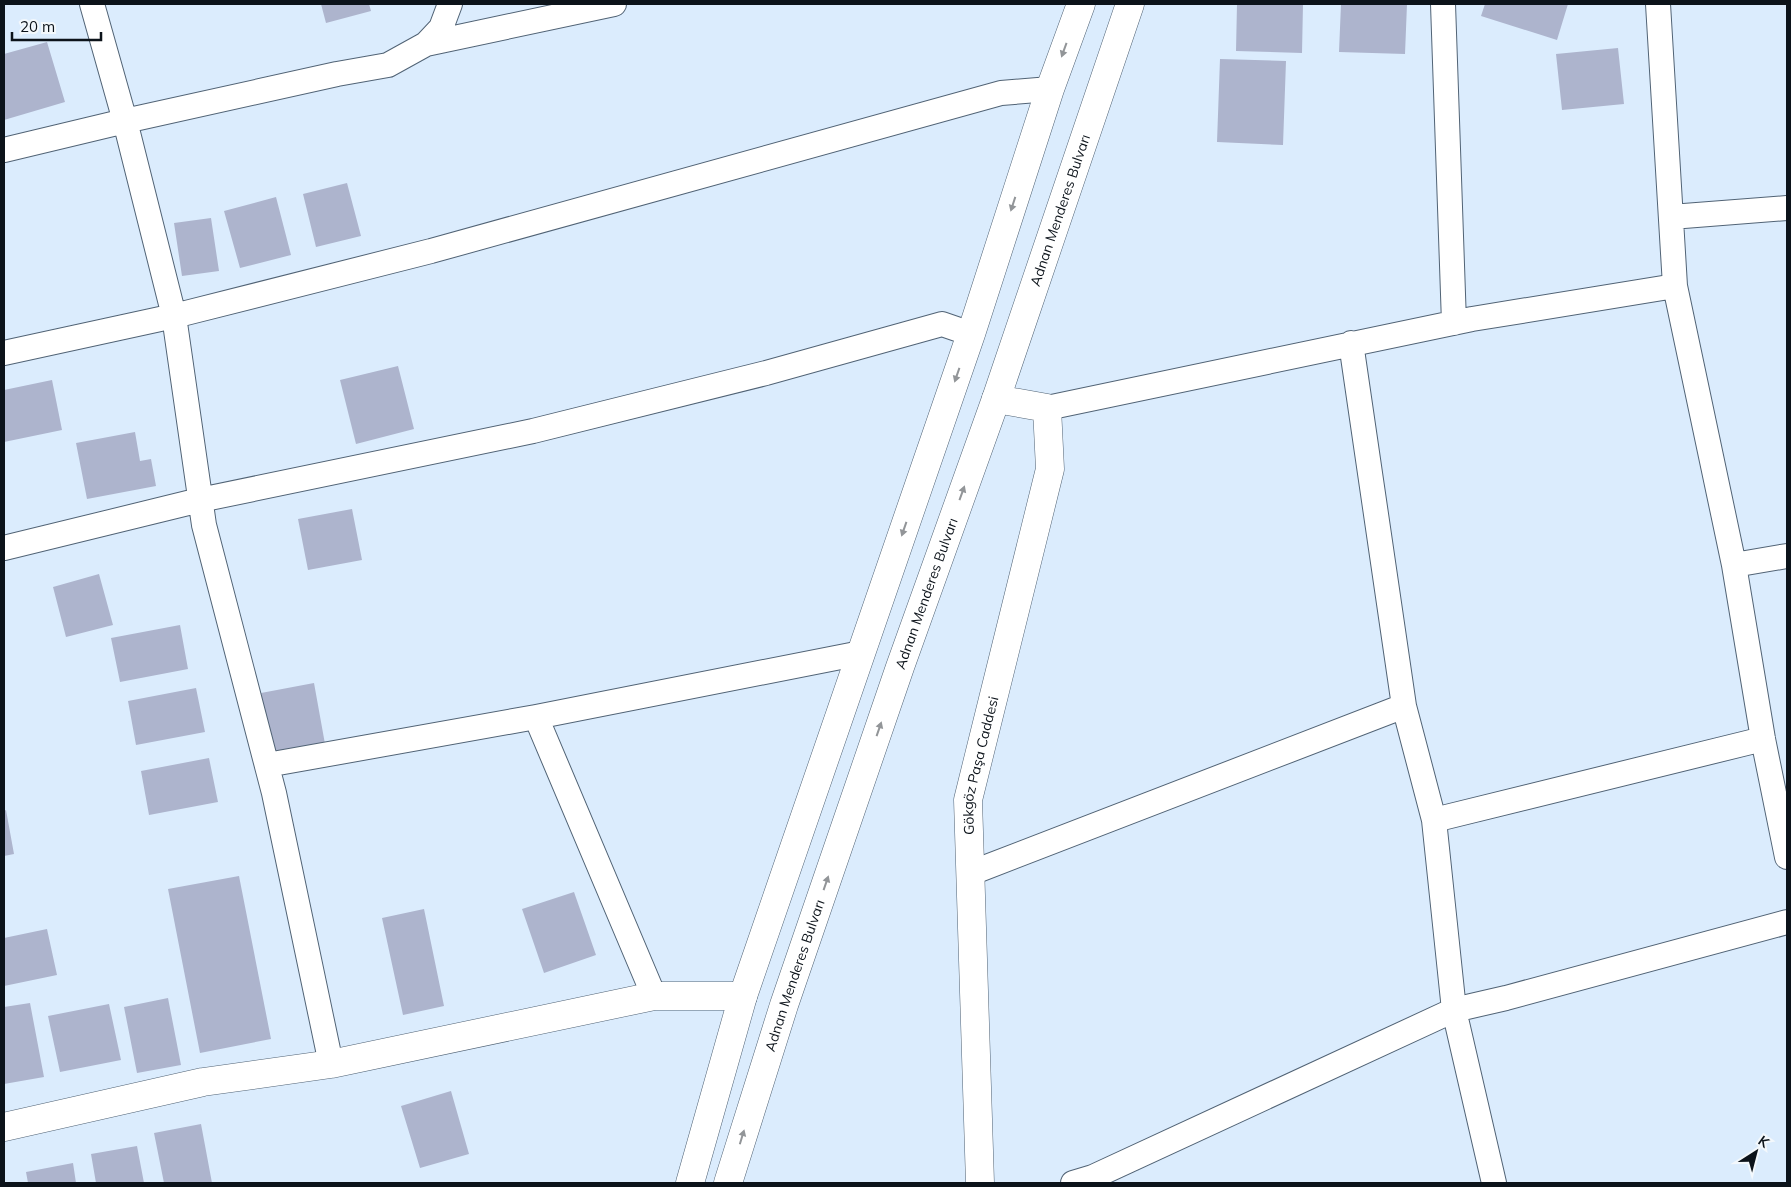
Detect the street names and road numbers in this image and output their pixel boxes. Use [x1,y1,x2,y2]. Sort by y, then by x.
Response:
street label: Adnan Menderes Bulvarı [1026,132,1094,289]
street label: Adnan Menderes Bulvarı [891,515,962,672]
street label: Gökgöz Paşa Caddesi [959,695,1002,835]
street label: Adnan Menderes Bulvarı [761,897,829,1054]

